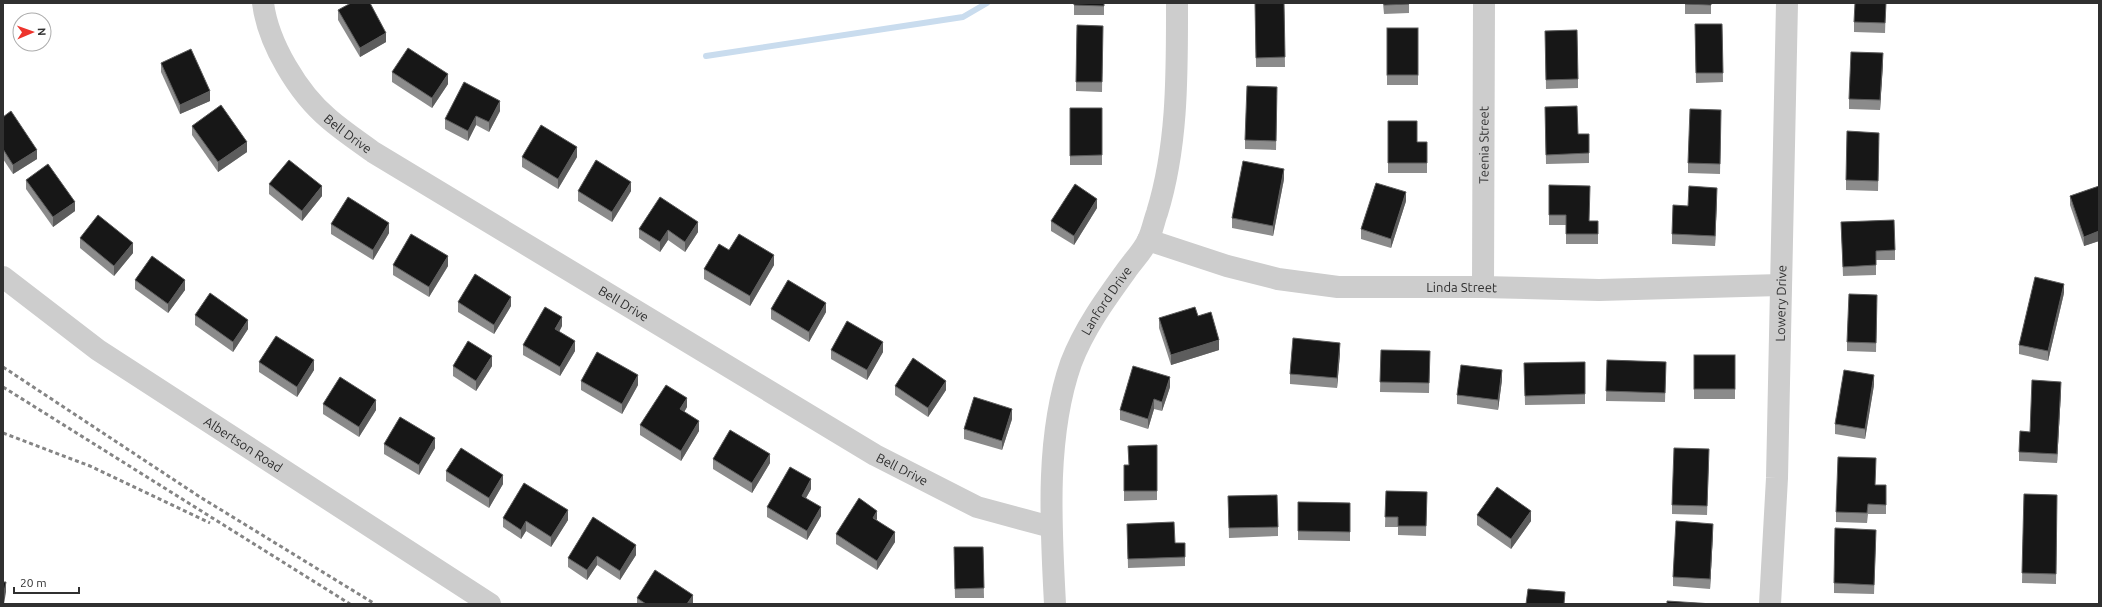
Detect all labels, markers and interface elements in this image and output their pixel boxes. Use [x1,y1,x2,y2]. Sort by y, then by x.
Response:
north arrow [12,12,52,52]
text: N [36,27,48,36]
street label: Teenia Street [1476,106,1491,184]
street label: Bell Drive [321,111,375,156]
street label: Lanford Drive [1078,263,1134,337]
street label: Lowery Drive [1773,265,1788,342]
street label: Linda Street [1426,280,1497,294]
street label: Bell Drive [596,283,651,324]
street label: Albertson Road [202,414,285,475]
street label: Bell Drive [874,450,930,488]
scale bar [14,569,79,595]
text: 20 m [20,576,47,589]

